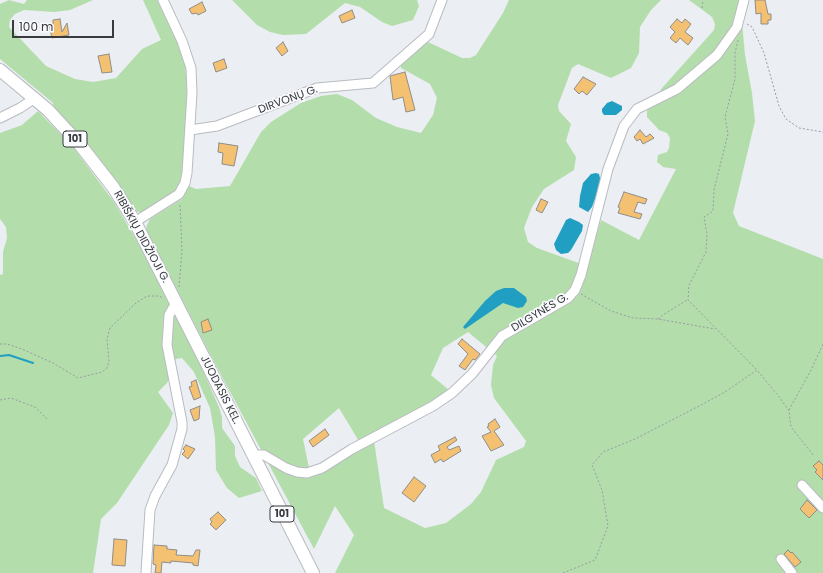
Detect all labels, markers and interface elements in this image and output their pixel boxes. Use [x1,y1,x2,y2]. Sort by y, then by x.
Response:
scale bar [14,12,116,38]
text: 100 m [19,18,53,35]
street label: DIRVONŲ G. [257,83,319,117]
road number: 101 [63,131,87,147]
street label: RIBIŠKIŲ DIDŽIOJI G. [110,189,172,285]
street label: DILGYNĖS G. [509,291,571,335]
street label: JUODASIS KEL. [197,354,243,426]
road number: 101 [270,506,294,522]

